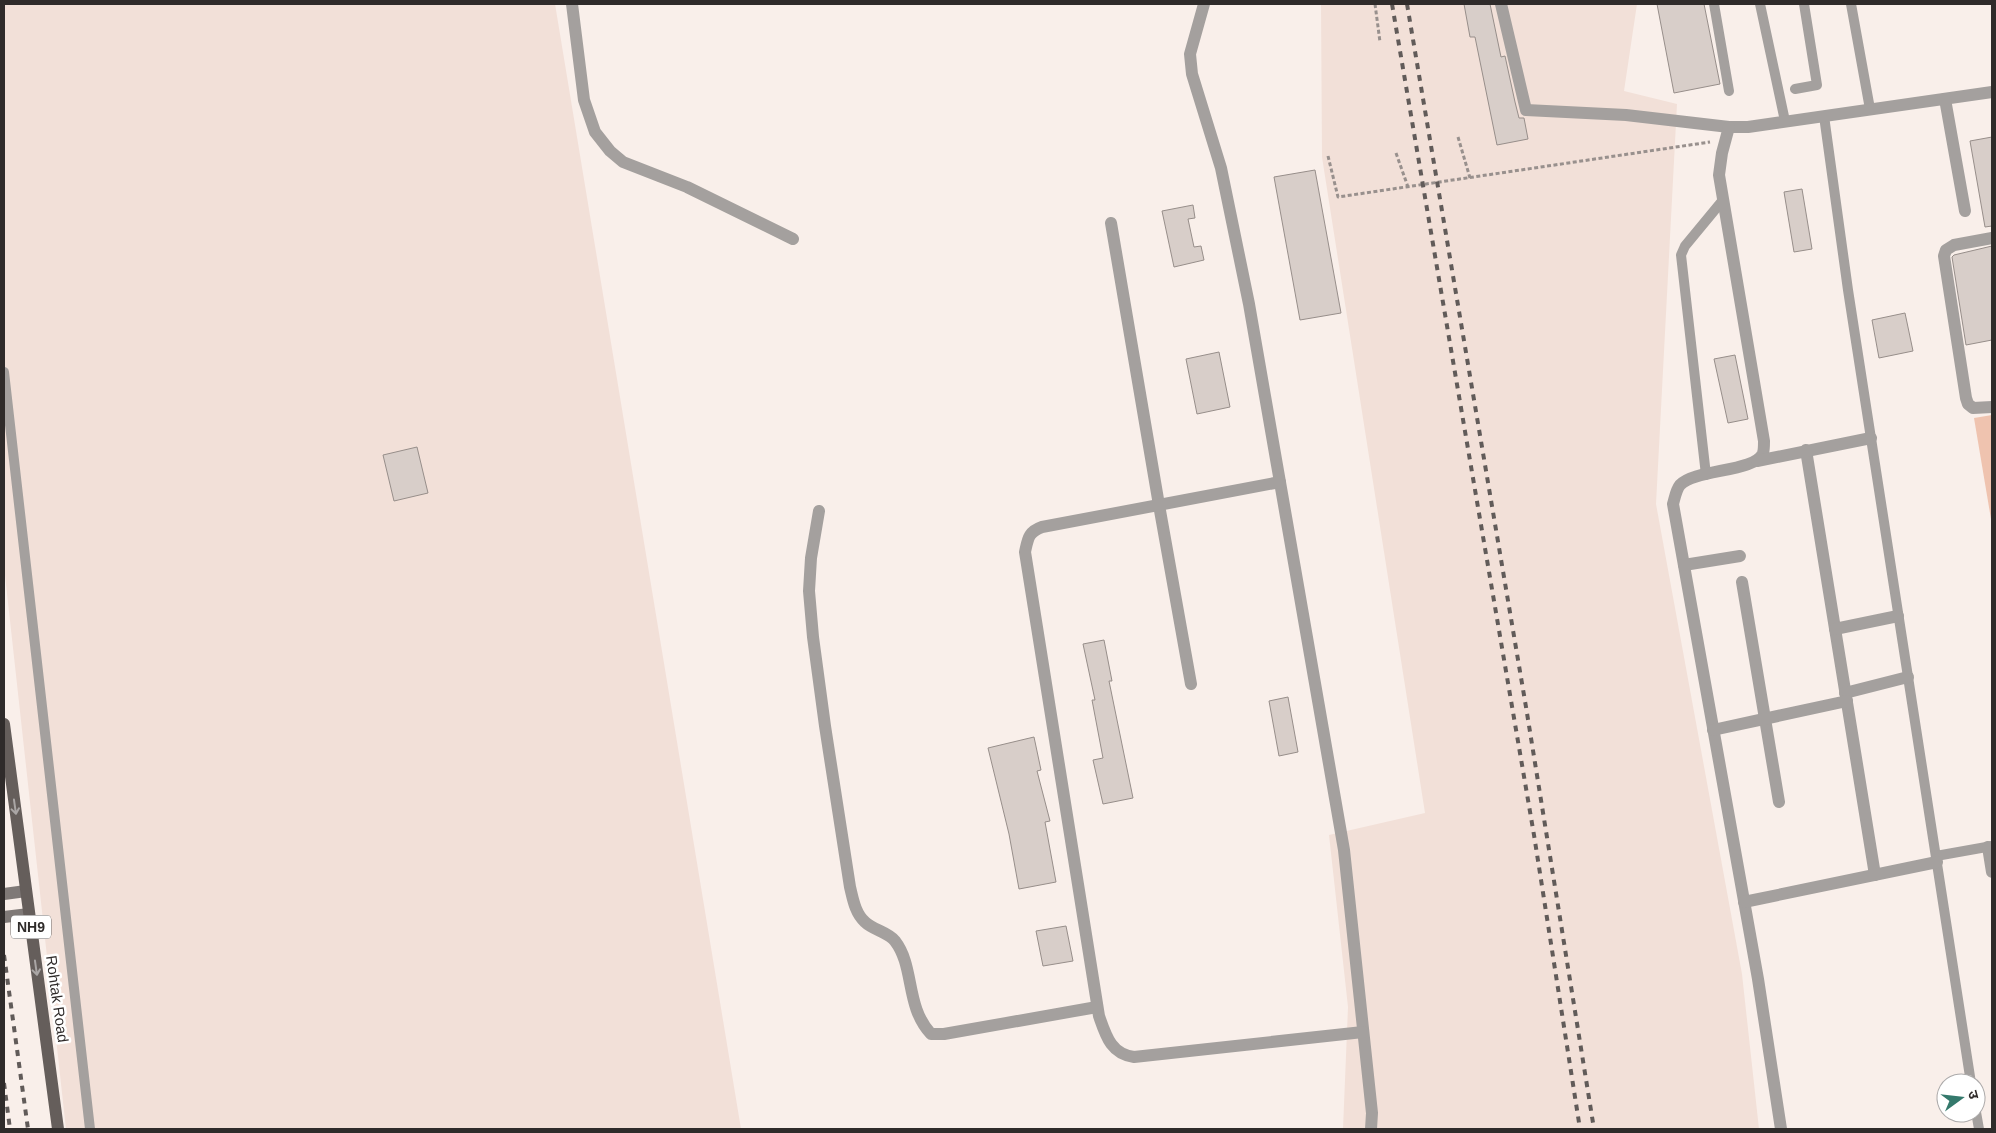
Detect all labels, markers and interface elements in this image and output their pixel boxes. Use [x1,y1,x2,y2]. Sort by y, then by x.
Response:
one-way arrow [10,798,20,814]
road number: NH9 [11,916,51,939]
street label: Rohtak Road [43,954,72,1043]
one-way arrow [32,959,42,975]
north arrow [1936,1073,1986,1123]
text: उ [1965,1089,1983,1101]

